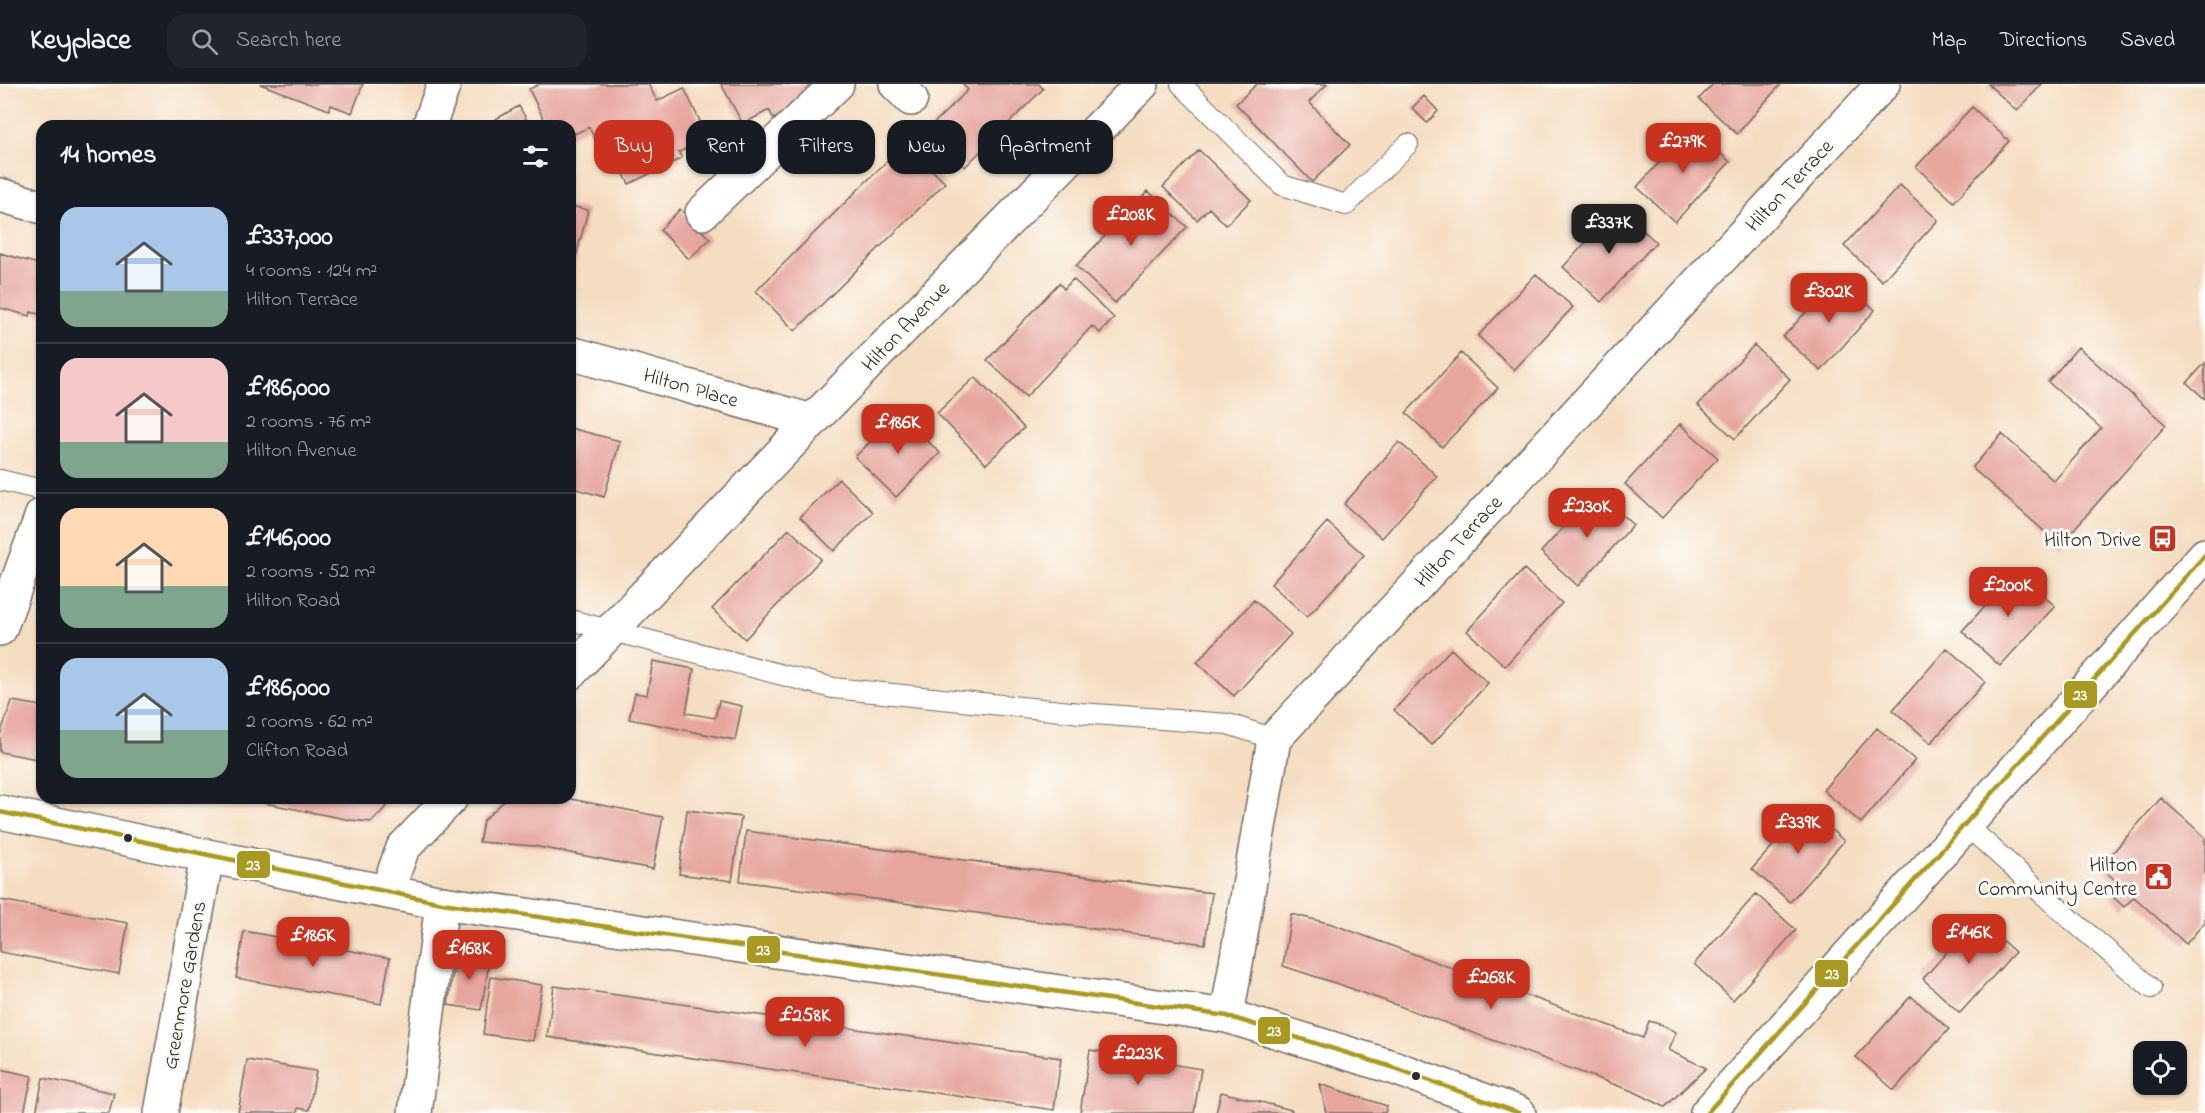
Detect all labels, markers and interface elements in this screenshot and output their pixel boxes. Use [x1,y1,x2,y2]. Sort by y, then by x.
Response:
search box [167,14,587,68]
text: Keyplace [30,21,131,62]
icon: search [188,25,221,58]
text: Search here [236,25,341,57]
text: Map [1931,26,1967,56]
text: Directions [2000,26,2087,56]
text: Saved [2120,26,2175,56]
chip: Buy [594,120,674,174]
chip: Rent [686,120,766,174]
chip: Filters [778,120,875,174]
chip: New [887,120,966,174]
chip: Apartment [978,120,1113,174]
pin: £279K [1641,123,1725,174]
text: £279K [1660,128,1706,157]
street label: Hilton Terrace [1739,133,1842,240]
text: 14 homes [60,137,156,175]
icon: filters [519,140,552,173]
pin: £208K [1089,196,1173,247]
text: £208K [1107,201,1155,230]
pin: £337K [1567,204,1651,255]
text: £337K [1585,209,1633,238]
text: £337,000 [246,219,333,257]
icon: home [108,231,180,303]
text: 4 rooms · 124 m² [246,257,377,286]
pin: £302K [1787,273,1871,324]
street label: Hilton Avenue [855,275,958,379]
text: £302K [1804,278,1854,307]
text: Hilton Terrace [246,286,358,315]
street label: Hilton Place [639,361,742,417]
text: £186,000 [246,370,330,408]
icon: home [108,382,180,454]
pin: £186K [856,404,940,455]
text: 2 rooms · 76 m² [246,408,371,437]
text: £186K [876,409,920,438]
text: Hilton Avenue [246,437,356,466]
pin: £230K [1545,488,1629,539]
street label: Hilton Terrace [1408,489,1511,596]
text: £230K [1562,493,1612,522]
text: £146,000 [246,520,331,558]
bus stop icon: Hilton Drive [2146,523,2178,555]
place label: Hilton Drive [2044,526,2142,556]
icon: home [108,532,180,604]
text: 2 rooms · 52 m² [246,558,376,587]
pin: £200K [1966,567,2050,618]
text: £200K [1983,572,2033,601]
text: Hilton Road [246,587,340,616]
text: £186,000 [246,670,330,708]
line badge: 23 [2063,680,2098,709]
icon: home [108,682,180,754]
text: 23 [2072,684,2088,708]
text: 2 rooms · 62 m² [246,708,373,737]
text: Clifton Road [246,737,348,766]
pin: £339K [1756,804,1840,855]
text: £339K [1776,809,1820,838]
unlabelled marker [122,832,134,844]
line badge: 23 [236,850,271,879]
place label: Hilton Community Centre [1978,851,2138,907]
text: 23 [245,854,261,878]
public building icon: Hilton Community Centre [2142,860,2174,892]
street label: Greenmore Gardens [156,899,216,1072]
pin: £146K [1927,914,2011,965]
pin: £186K [271,917,355,968]
text: £146K [1946,919,1992,948]
text: £186K [291,922,335,951]
pin: £168K [427,930,511,981]
text: £168K [447,935,491,964]
line badge: 23 [746,935,781,964]
text: 23 [755,939,771,963]
pin: £268K [1449,959,1533,1010]
line badge: 23 [1814,959,1849,988]
text: 23 [1824,963,1840,987]
text: £268K [1467,964,1515,993]
pin: £258K [763,997,847,1048]
text: £258K [779,1002,831,1031]
line badge: 23 [1257,1016,1291,1045]
text: 23 [1266,1020,1282,1044]
pin: £223K [1096,1035,1180,1086]
text: £223K [1113,1040,1163,1069]
map controls [2133,1041,2187,1095]
button: locate [2133,1041,2187,1095]
unlabelled marker [1410,1070,1422,1082]

